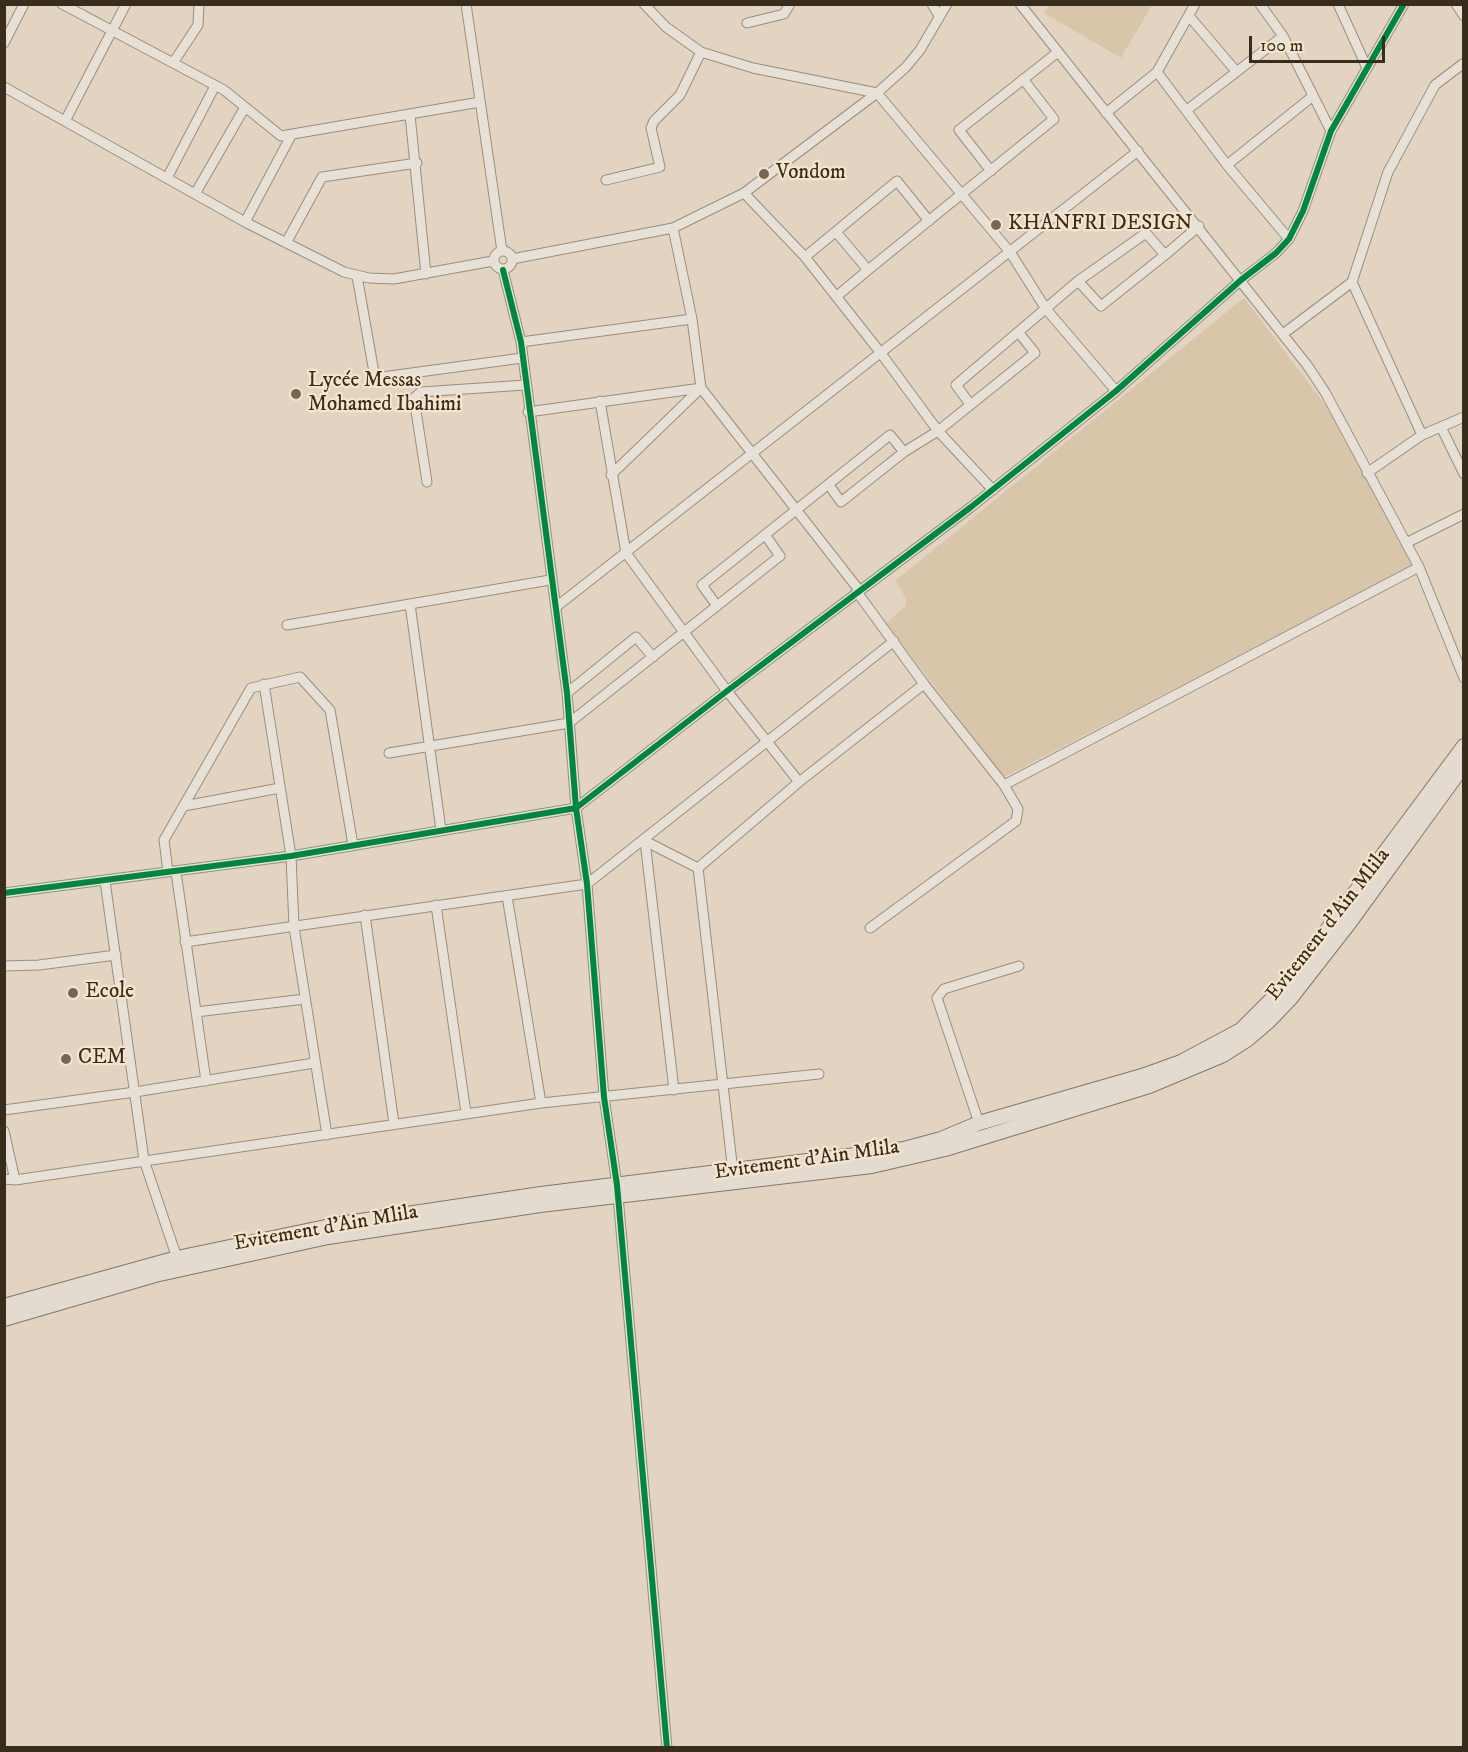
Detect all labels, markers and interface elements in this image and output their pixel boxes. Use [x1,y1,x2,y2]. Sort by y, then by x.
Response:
scale bar [1252,24,1388,62]
text: 100 m [1260,35,1303,57]
place label: Vondom [776,161,846,187]
marker: Vondom [757,167,771,181]
place label: KHANFRI DESIGN [1008,212,1193,238]
marker: KHANFRI DESIGN [989,218,1003,232]
place label: Lycée Messas Mohamed Ibahimi [308,369,461,419]
marker: Lycée Messas Mohamed Ibahimi [289,387,303,401]
street label: Evitement d'Ain Mlila [1262,844,1396,1006]
place label: Ecole [85,980,134,1006]
marker: Ecole [66,986,80,1000]
place label: CEM [78,1046,126,1072]
marker: CEM [59,1052,73,1066]
street label: Evitement d'Ain Mlila [713,1136,901,1186]
street label: Evitement d'Ain Mlila [232,1200,420,1258]

